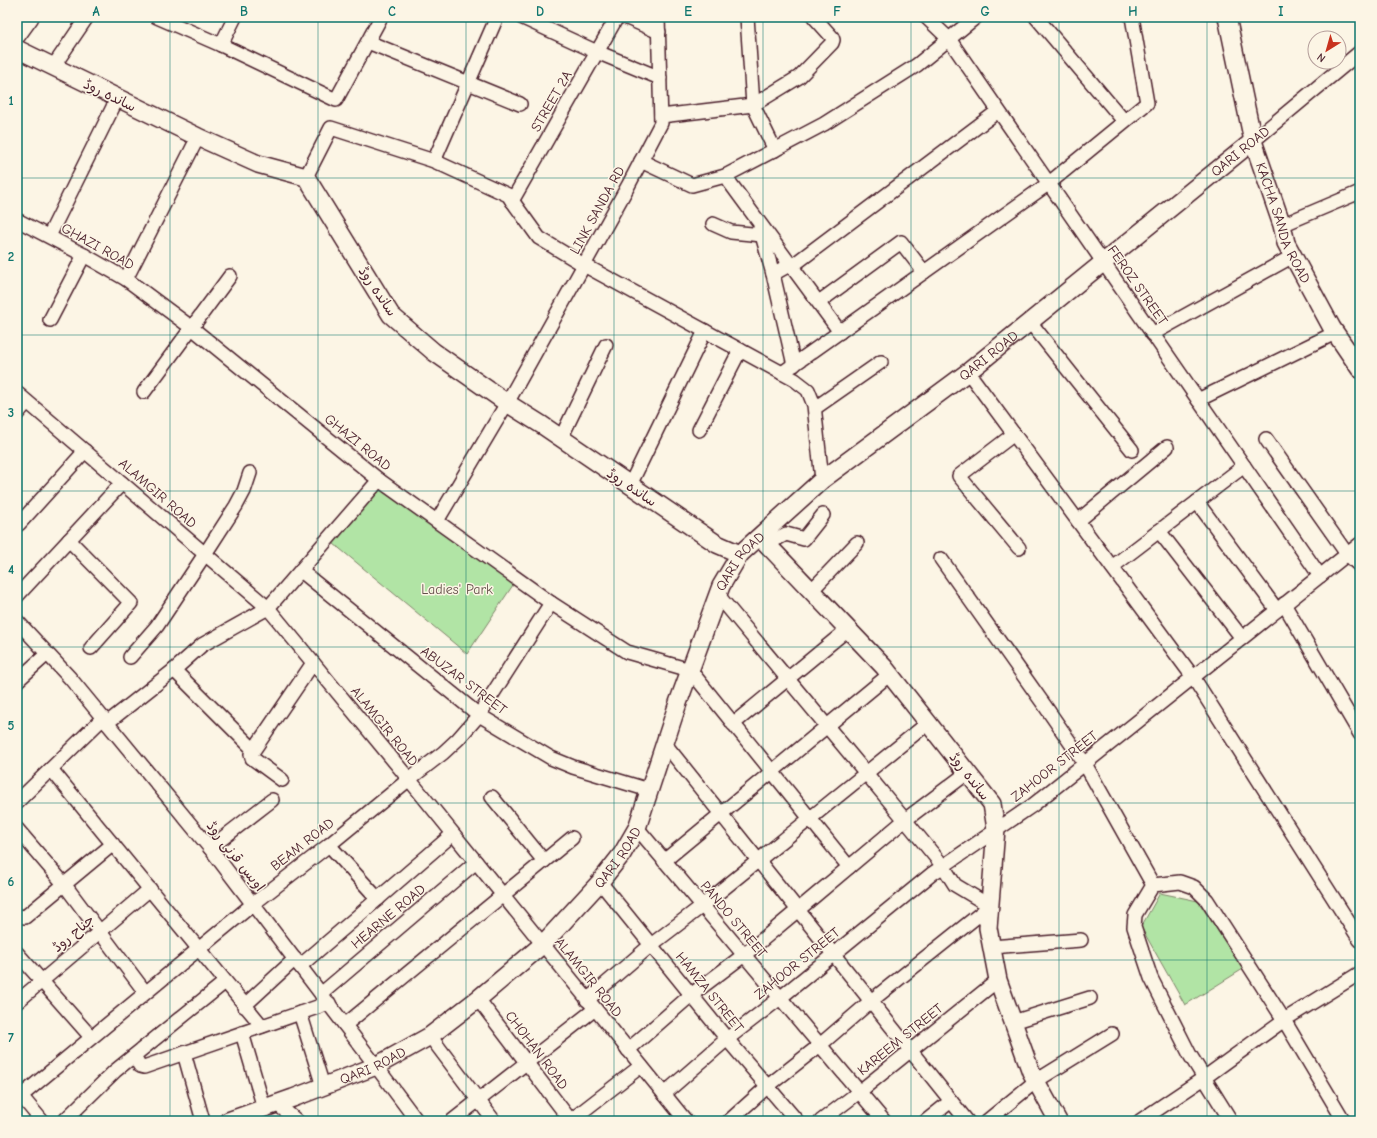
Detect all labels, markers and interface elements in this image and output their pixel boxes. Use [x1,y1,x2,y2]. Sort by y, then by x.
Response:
text: A [92,4,100,19]
text: B [240,4,248,19]
text: C [388,4,396,19]
text: D [536,4,544,19]
text: E [684,4,692,19]
text: F [833,4,841,19]
text: G [980,4,990,19]
text: H [1128,4,1138,19]
text: I [1278,4,1284,19]
north arrow [1307,30,1347,70]
text: N [1315,50,1328,65]
street label: STREET 2A [527,68,576,135]
street label: ساندہ روڈ [81,75,139,115]
text: 1 [8,93,14,108]
street label: QARI ROAD [1207,122,1273,180]
street label: KACHA SANDA ROAD [1252,160,1314,286]
street label: LINK SANDA RD [566,163,629,257]
street label: GHAZI ROAD [58,219,137,274]
street label: FEROZ STREET [1104,242,1172,329]
text: 2 [8,249,14,264]
street label: ساندہ روڈ [355,263,400,319]
street label: QARI ROAD [956,327,1022,385]
text: 3 [8,405,14,420]
street label: GHAZI ROAD [321,410,395,475]
street label: ALAMGIR ROAD [115,455,200,532]
street label: ساندہ روڈ [604,465,660,510]
street label: QARI ROAD [712,528,768,594]
text: 4 [8,562,14,577]
park label: Ladies' Park [421,581,493,598]
street label: ABUZAR STREET [417,643,511,719]
street label: ALAMGIR ROAD [347,683,422,770]
text: 5 [8,718,15,733]
street label: ZAHOOR STREET [1008,727,1101,805]
street label: ساندہ روڈ [946,749,994,804]
street label: BEAM ROAD [267,814,338,874]
street label: اویس قرنی روڈ [203,818,268,895]
street label: QARI ROAD [591,824,645,892]
text: 6 [8,874,15,889]
street label: PANDO STREET [697,878,771,962]
street label: HEARNE ROAD [348,880,429,952]
street label: جناح روڈ [49,911,98,957]
street label: ZAHOOR STREET [751,923,844,1003]
street label: ALAMGIR ROAD [551,934,626,1021]
street label: HAMZA STREET [672,949,748,1036]
street label: KAREEM STREET [854,999,947,1079]
street label: CHOHAN ROAD [501,1008,572,1093]
text: 7 [8,1030,14,1045]
street label: QARI ROAD [337,1043,409,1088]

